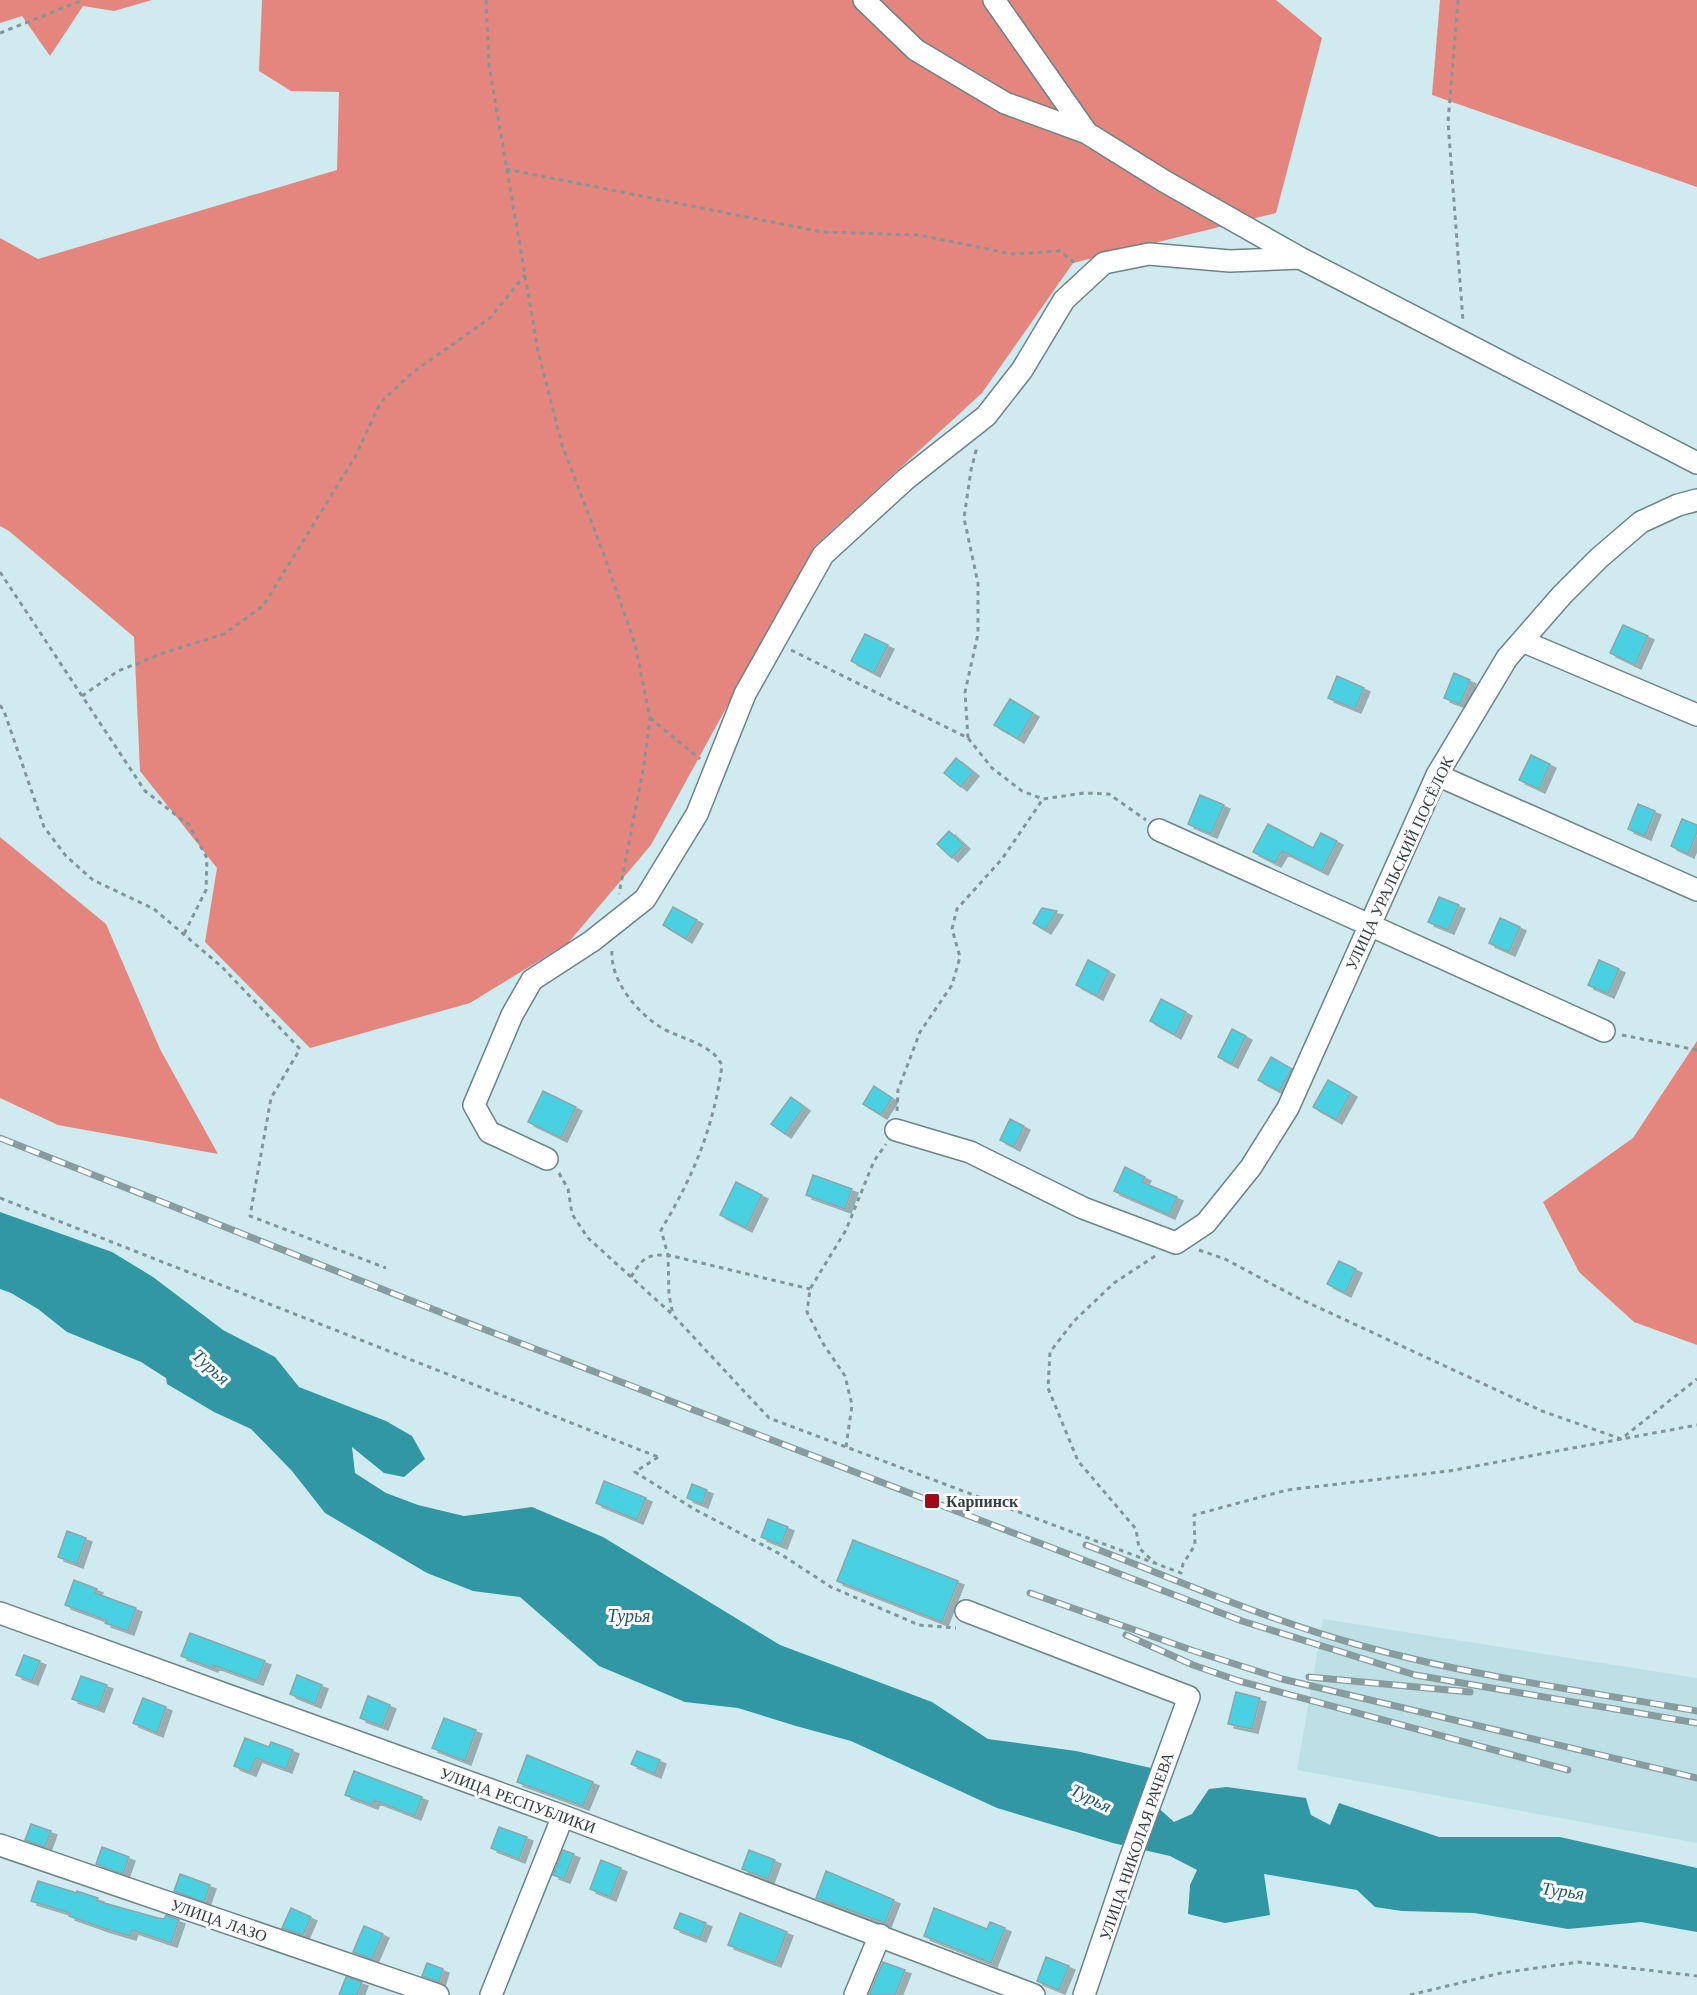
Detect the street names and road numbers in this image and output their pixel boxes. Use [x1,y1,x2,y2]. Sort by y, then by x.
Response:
street label: УЛИЦА УРАЛЬСКИЙ ПОСЁЛОК [1341,753,1458,973]
street label: УЛИЦА НИКОЛАЯ РАЧЕВА [1096,1750,1178,1943]
street label: УЛИЦА РЕСПУБЛИКИ [437,1764,599,1838]
street label: УЛИЦА ЛАЗО [168,1896,269,1946]

